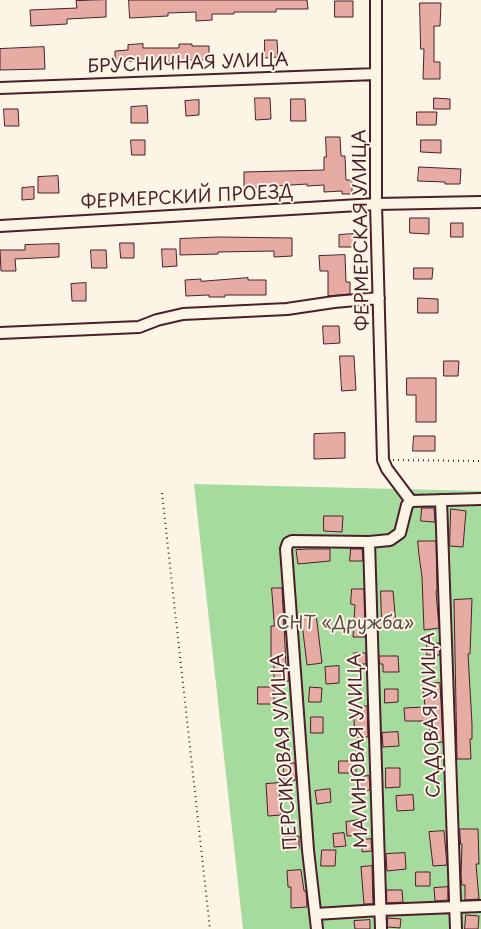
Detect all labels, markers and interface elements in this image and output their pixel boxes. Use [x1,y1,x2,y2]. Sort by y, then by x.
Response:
street label: БРУСНИЧНАЯ УЛИЦА [87,50,289,78]
street label: ФЕРМЕРСКАЯ УЛИЦА [349,129,375,331]
street label: ФЕРМЕРСКИЙ ПРОЕЗД [80,182,294,214]
park label: СНТ «Дружба» [276,613,414,635]
street label: САДОВАЯ УЛИЦА [418,632,446,798]
street label: ПЕРСИКОВАЯ УЛИЦА [267,653,303,851]
street label: МАЛИНОВАЯ УЛИЦА [345,653,373,849]

